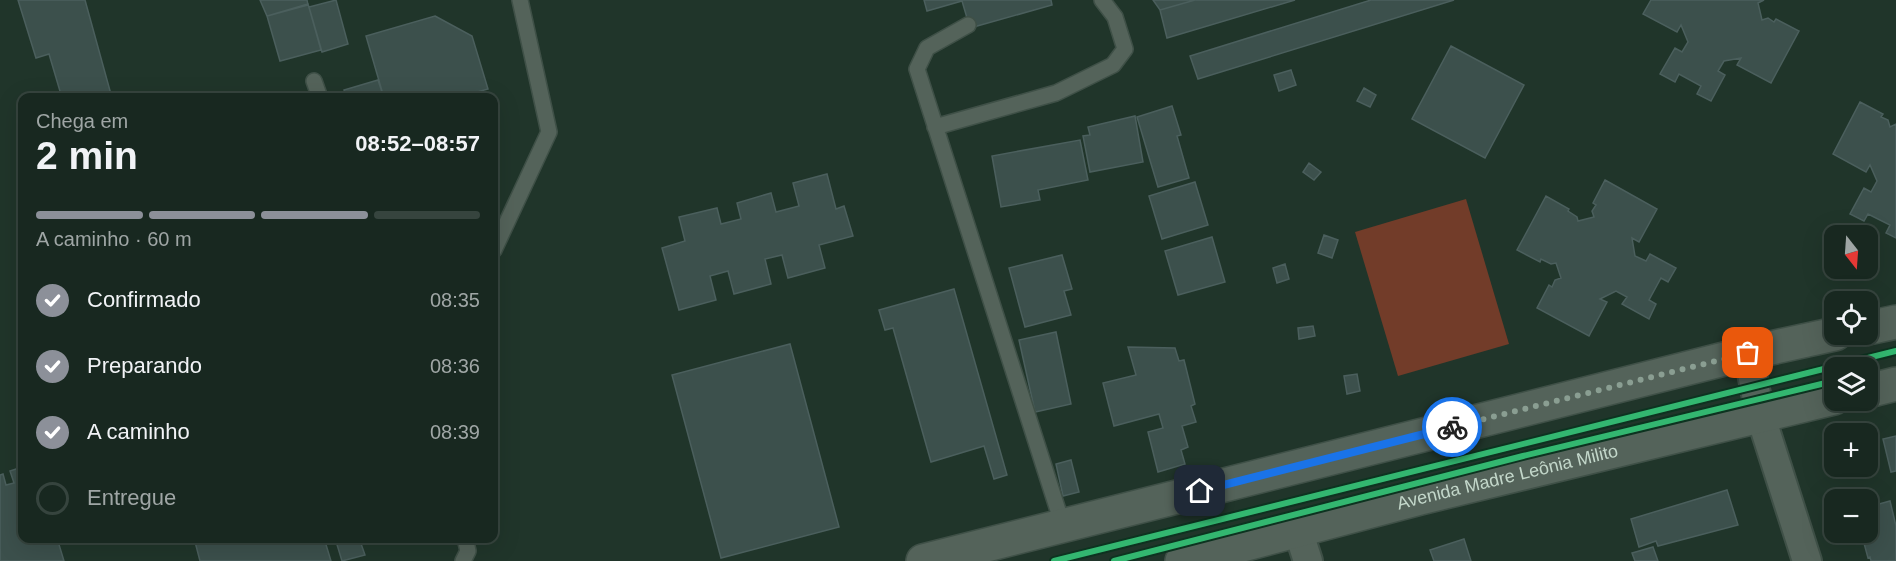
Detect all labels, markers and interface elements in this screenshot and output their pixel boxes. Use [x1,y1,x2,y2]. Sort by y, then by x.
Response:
text: Chega em [36,110,128,132]
text: 08:52–08:57 [355,131,480,156]
text: 2 min [36,134,138,177]
north arrow [1824,225,1878,279]
map controls [1824,225,1878,543]
text: A caminho · 60 m [36,228,192,250]
icon: check [36,284,69,317]
text: Confirmado [87,287,201,312]
text: 08:35 [430,289,480,311]
button: locate [1824,291,1878,345]
pin [1722,327,1773,378]
icon: bag [1731,336,1764,369]
icon: check [36,350,69,383]
text: Preparando [87,353,202,378]
text: 08:36 [430,355,480,377]
button: layers [1824,357,1878,411]
courier [1422,397,1482,457]
icon: bike [1436,411,1469,444]
icon: check [36,416,69,449]
text: A caminho [87,419,190,444]
text: 08:39 [430,421,480,443]
button: + [1824,423,1878,477]
street label: Avenida Madre Leônia Milito [1395,441,1620,514]
pin [1174,465,1225,516]
icon: home [1183,474,1216,507]
text: Entregue [87,485,176,510]
button: − [1824,489,1878,543]

